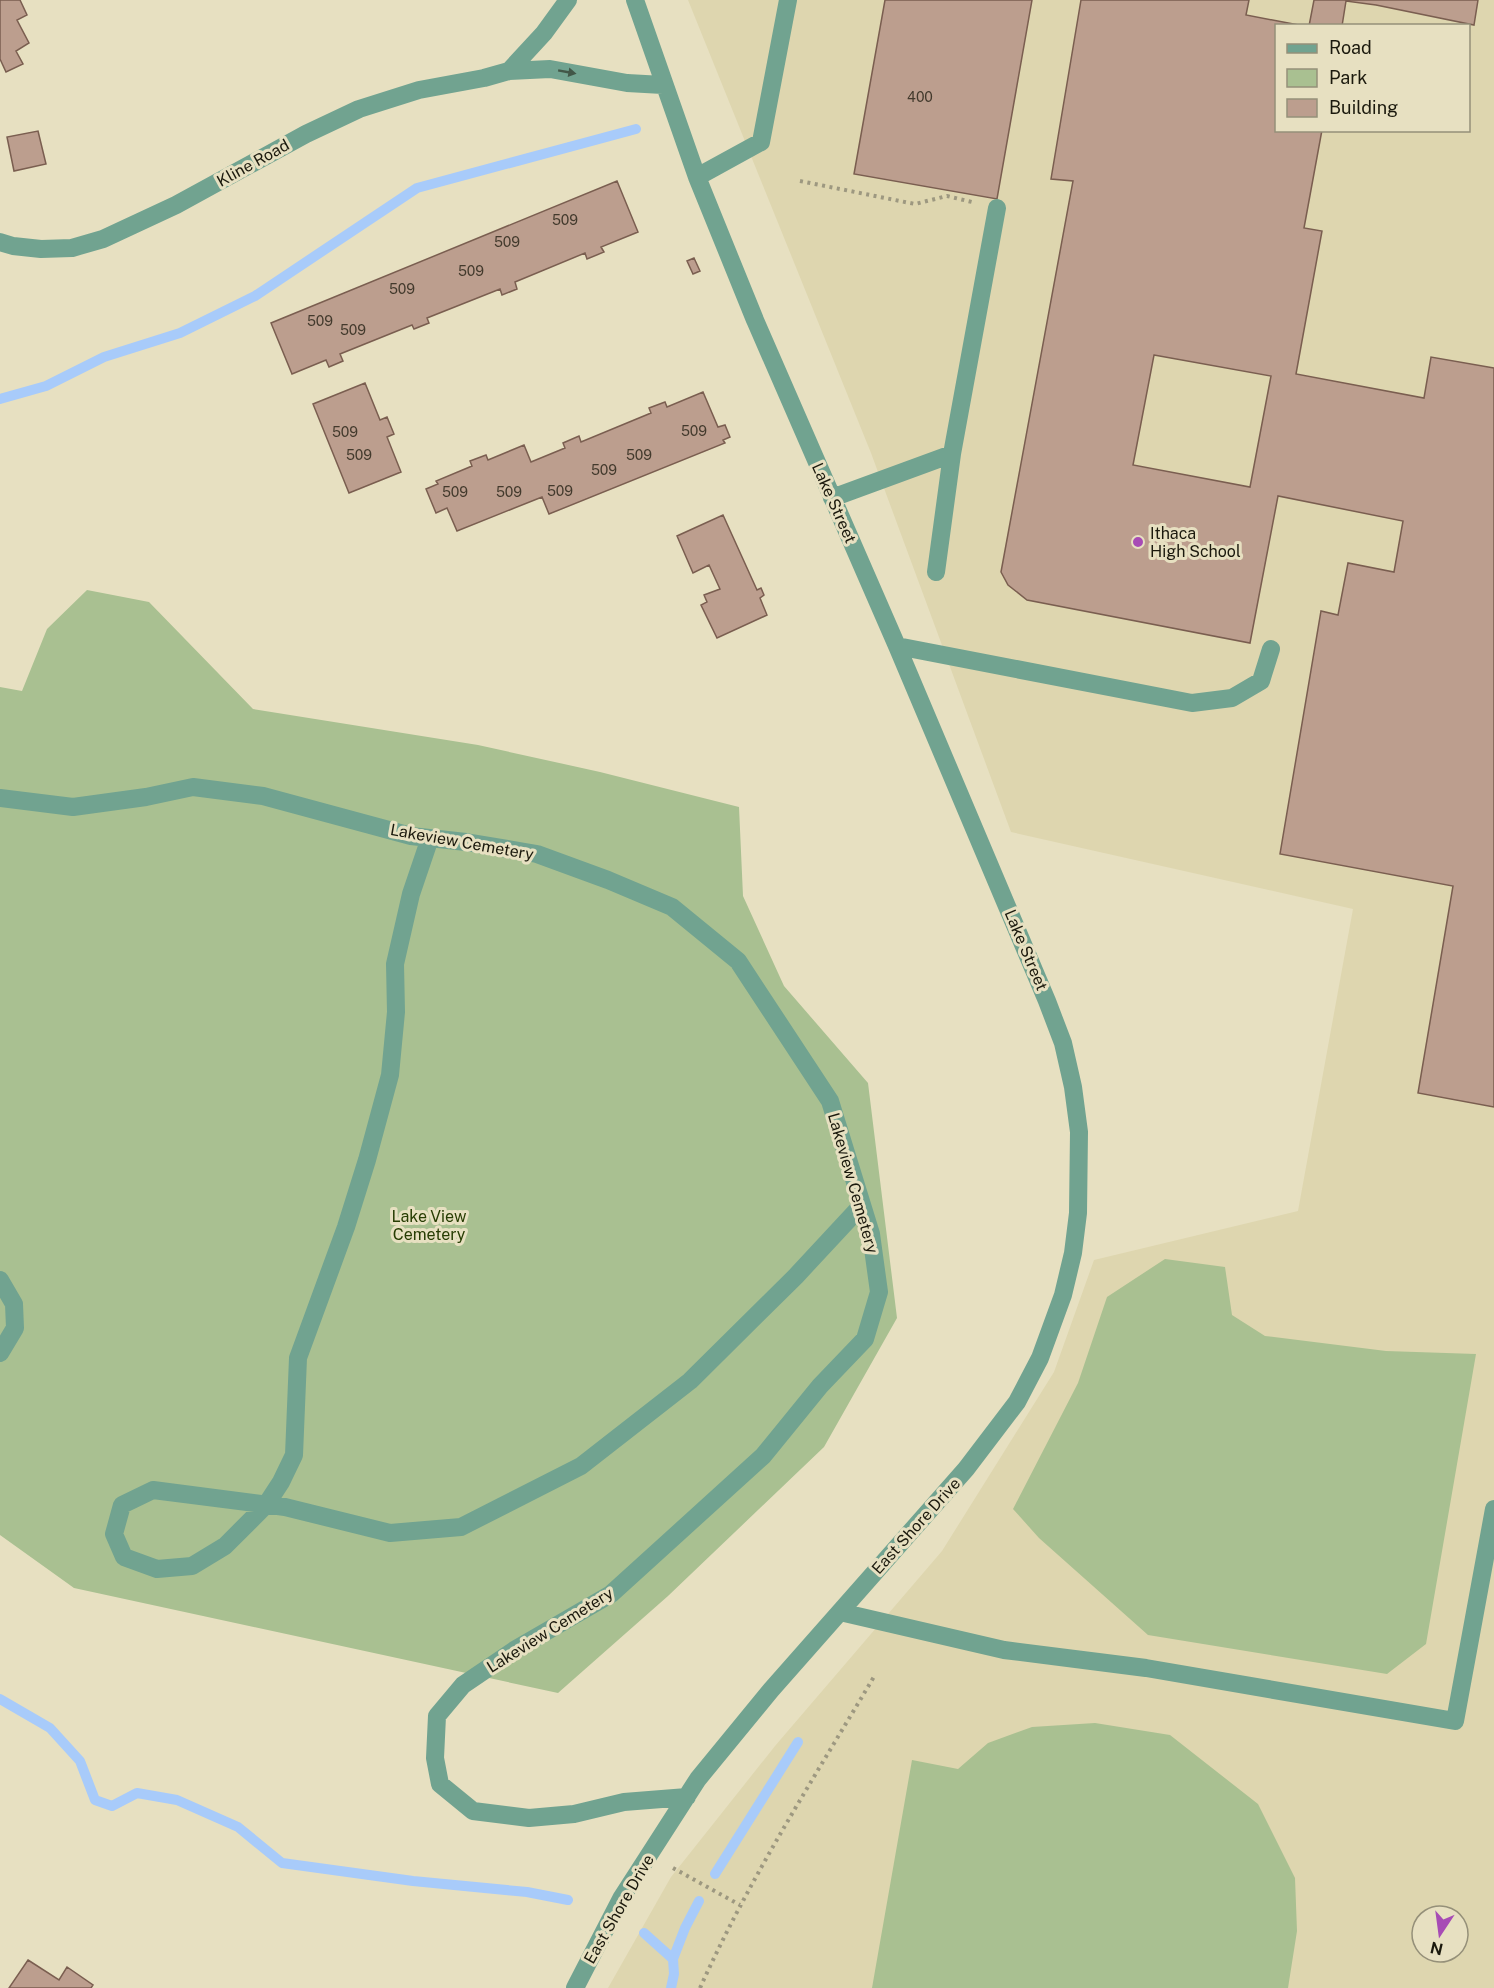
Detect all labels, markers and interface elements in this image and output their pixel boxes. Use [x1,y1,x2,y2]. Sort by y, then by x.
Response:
legend [1275,24,1470,132]
text: Road [1329,37,1372,58]
text: Park [1329,67,1367,88]
one-way arrow [558,68,577,77]
house number: 400 [907,89,933,105]
text: Building [1329,97,1398,118]
street label: Kline Road [214,135,292,191]
house number: 509 [552,212,578,228]
house number: 509 [494,234,520,250]
house number: 509 [458,263,484,279]
house number: 509 [389,281,415,297]
house number: 509 [307,313,333,329]
house number: 509 [340,322,366,338]
house number: 509 [681,423,707,439]
house number: 509 [332,424,358,440]
house number: 509 [346,447,372,463]
house number: 509 [626,447,652,463]
street label: Lake Street [808,460,860,546]
house number: 509 [591,462,617,478]
house number: 509 [547,483,573,499]
house number: 509 [442,484,468,500]
house number: 509 [496,484,522,500]
place label: Ithaca High School [1150,524,1241,561]
marker: Ithaca High School [1131,535,1145,549]
street label: Lakeview Cemetery [389,820,536,864]
street label: Lake Street [1000,907,1052,993]
street label: Lakeview Cemetery [824,1111,882,1256]
park label: Lake View Cemetery [391,1207,467,1244]
street label: East Shore Drive [868,1474,964,1578]
street label: Lakeview Cemetery [483,1583,617,1677]
street label: East Shore Drive [580,1851,658,1967]
north arrow [1410,1904,1470,1964]
text: N [1429,1937,1445,1959]

